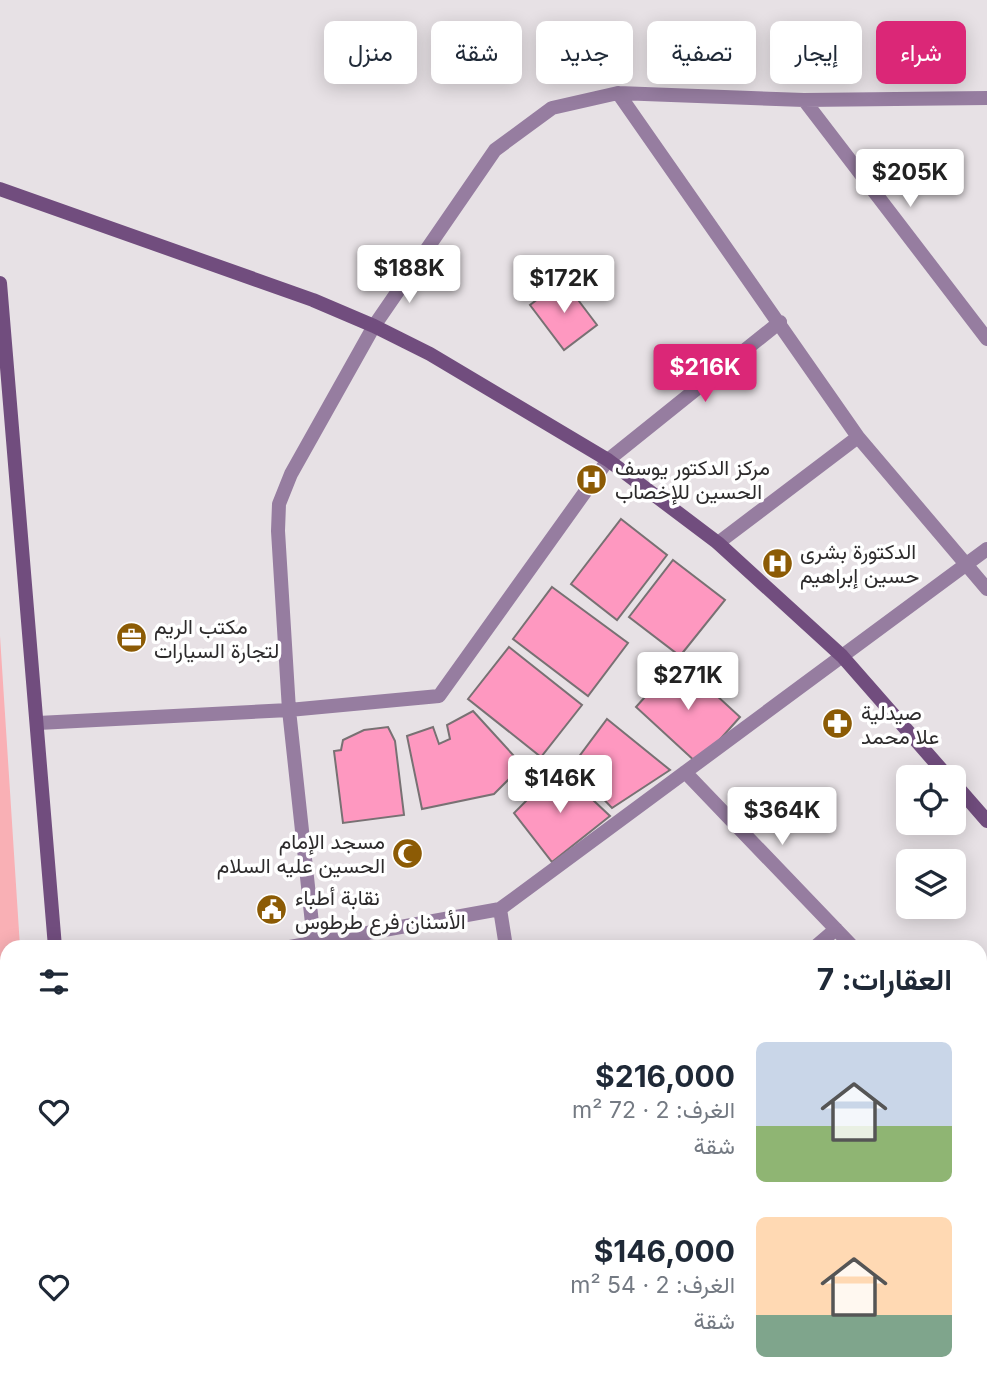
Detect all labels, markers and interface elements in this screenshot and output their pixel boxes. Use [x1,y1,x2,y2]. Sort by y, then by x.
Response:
chip: منزل [324,21,417,84]
chip: شقة [431,21,522,84]
chip: جديد [536,21,633,84]
chip: تصفية [647,21,756,84]
chip: إيجار [770,21,862,84]
chip: شراء [876,21,966,84]
pin: $205K [861,150,959,209]
text: $205K [872,158,948,186]
pin: $188K [360,246,458,305]
text: $188K [373,254,445,282]
pin: $172K [515,256,613,315]
text: $172K [529,264,599,292]
pin: $216K [656,344,754,404]
text: $216K [670,353,740,381]
place label: مركز الدكتور يوسف الحسين للإخصاب [615,455,770,506]
hospital icon: مركز الدكتور يوسف الحسين للإخصاب [575,462,609,496]
place label: الدكتورة بشرى حسين إبراهيم [800,539,919,590]
hospital icon: الدكتورة بشرى حسين إبراهيم [760,546,794,580]
place label: مكتب الريم لتجارة السيارات [154,614,279,664]
office icon: مكتب الريم لتجارة السيارات [114,621,148,655]
pin: $271K [639,652,737,712]
text: $271K [653,661,723,689]
place label: صيدلية علا محمد [861,700,939,749]
pharmacy icon: صيدلية علا محمد [821,707,855,741]
pin: $146K [511,756,609,815]
text: $146K [524,764,596,792]
map controls [896,765,966,919]
button: locate [896,765,966,835]
pin: $364K [733,788,831,847]
text: $364K [744,796,820,824]
place label: مسجد الإمام الحسين عليه السلام [217,829,385,880]
mosque icon: مسجد الإمام الحسين عليه السلام [391,836,425,870]
button: layers [896,849,966,919]
place label: نقابة أطباء الأسنان فرع طرطوس [295,885,466,936]
public building icon: نقابة أطباء الأسنان فرع طرطوس [255,892,289,926]
text: العقارات: 7 [817,961,952,997]
icon: filters [35,963,73,1001]
text: $216,000 [595,1058,735,1094]
icon: home [812,1070,896,1154]
icon: heart [35,1093,73,1131]
text: الغرف: 2 · 72 m² [572,1096,735,1124]
text: شقة [693,1132,735,1160]
text: $146,000 [594,1233,735,1269]
icon: home [812,1245,896,1329]
icon: heart [35,1268,73,1306]
text: الغرف: 2 · 54 m² [570,1271,735,1299]
text: شقة [693,1307,735,1335]

